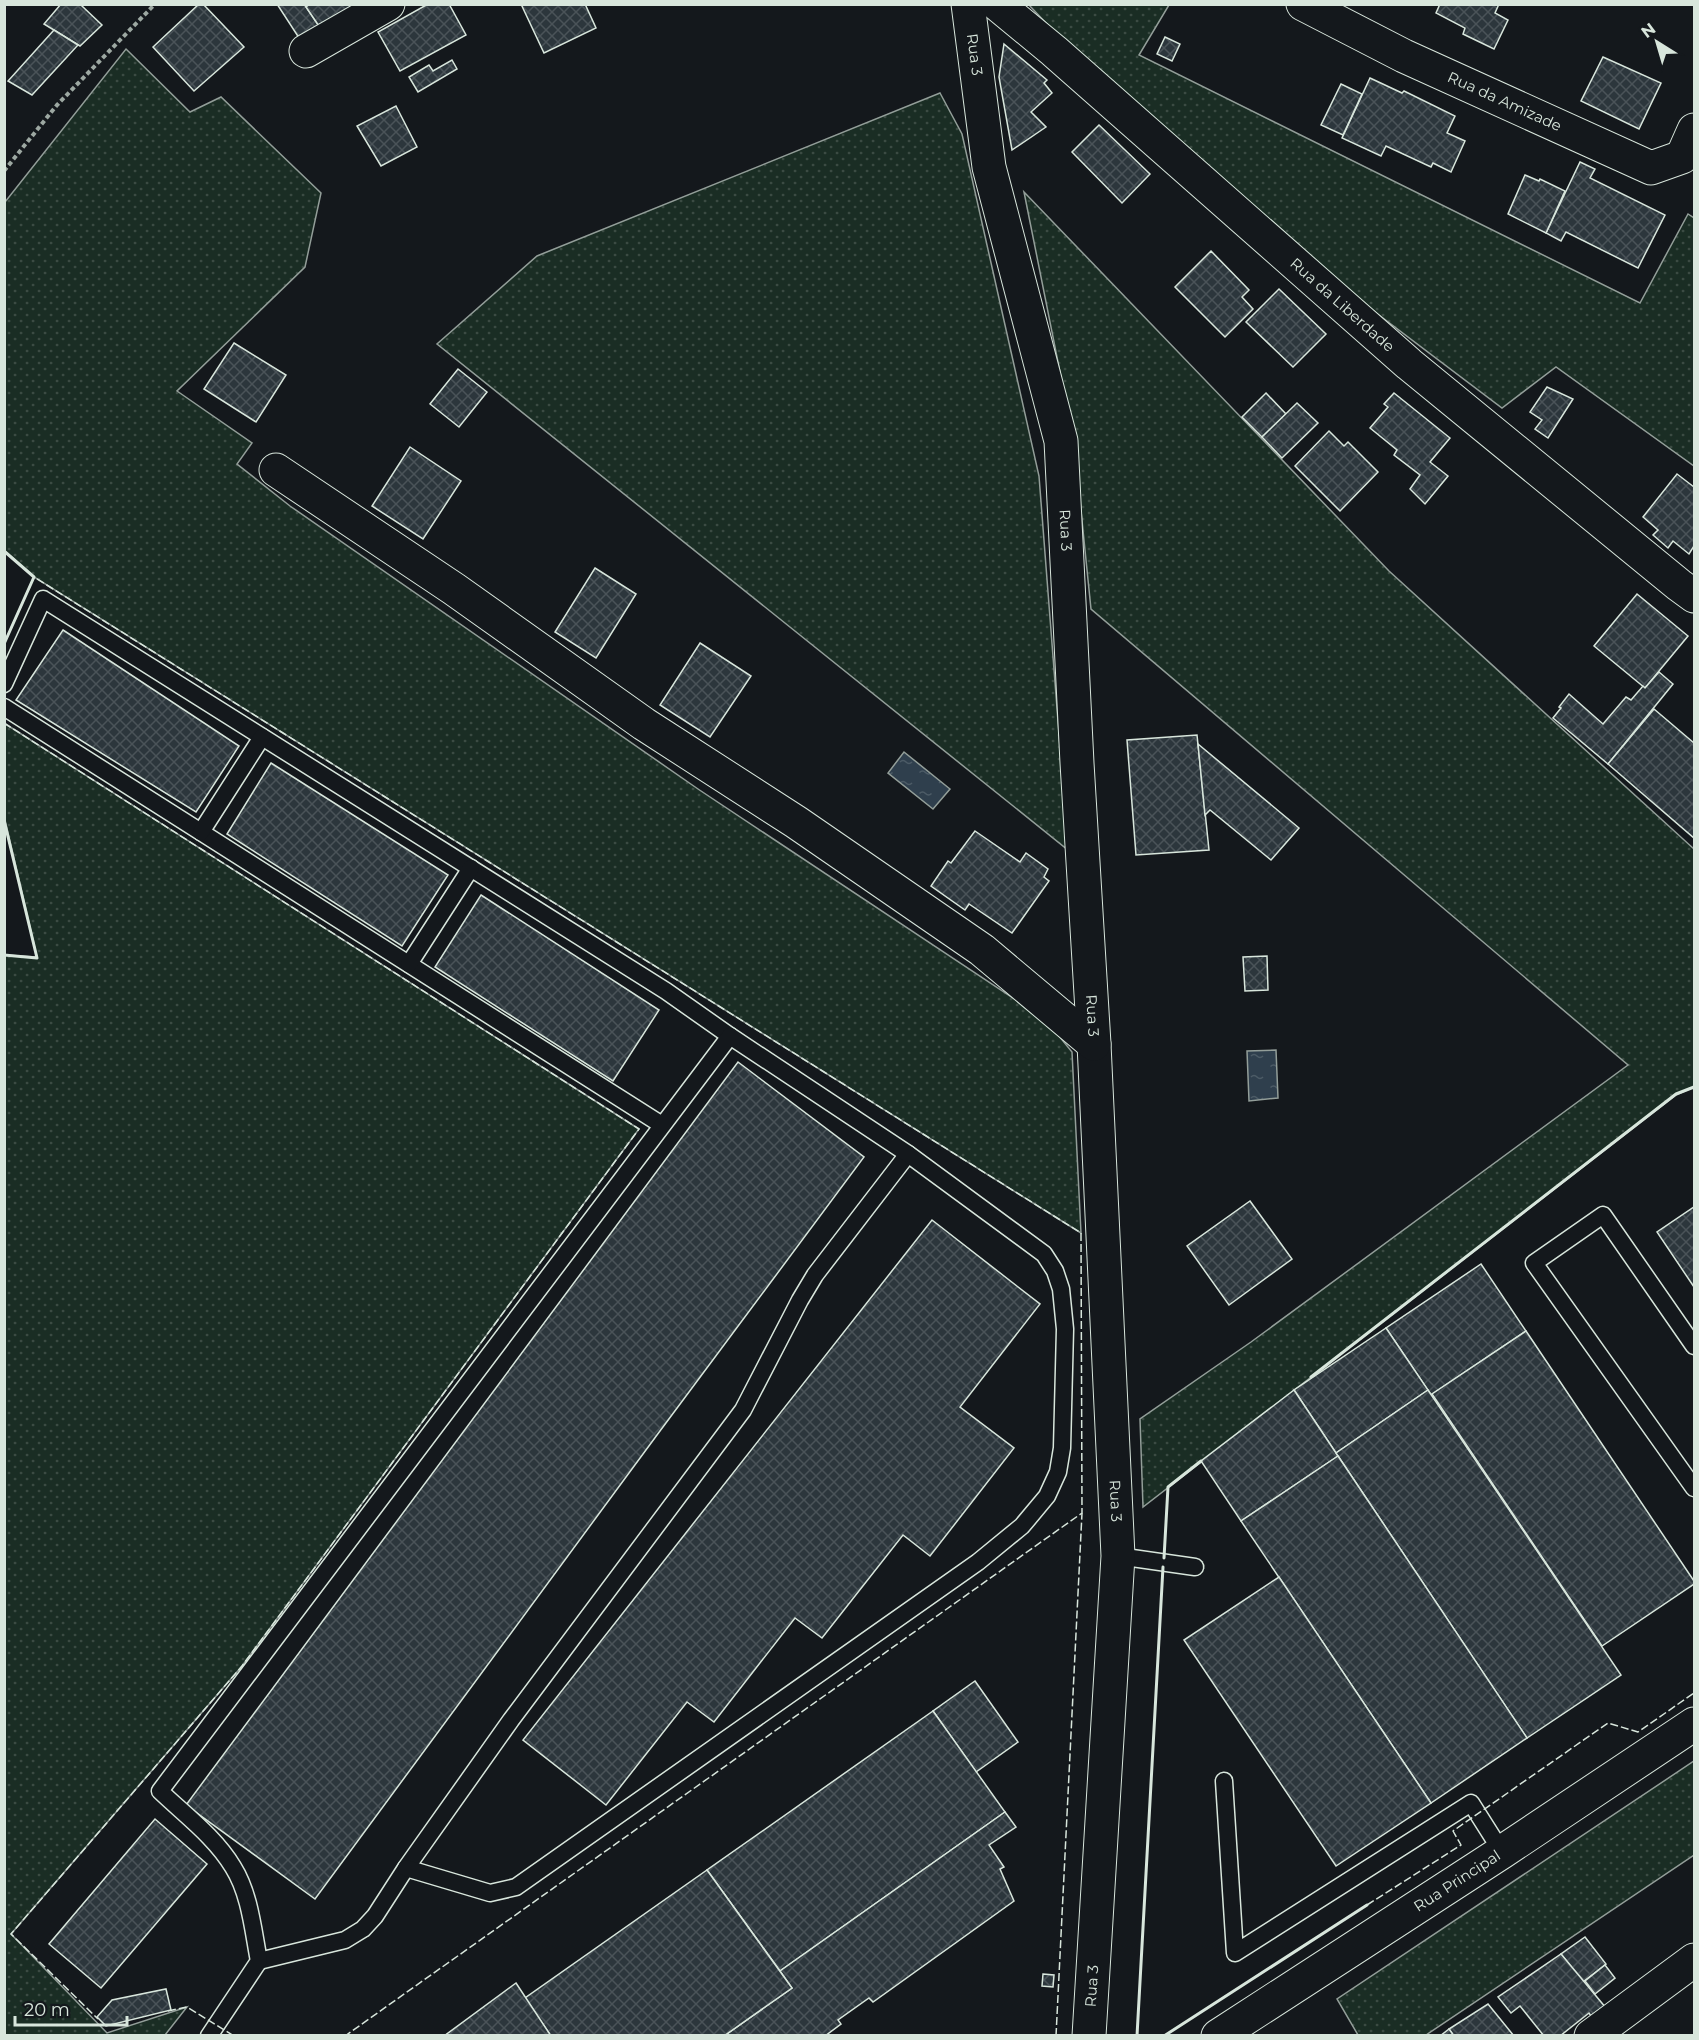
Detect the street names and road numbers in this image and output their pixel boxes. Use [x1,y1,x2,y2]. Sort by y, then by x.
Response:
street label: Rua 3 [963,32,987,77]
street label: Rua da Amizade [1445,67,1565,135]
street label: Rua da Liberdade [1286,254,1399,356]
street label: Rua 3 [1055,509,1076,552]
street label: Rua 3 [1082,994,1104,1037]
street label: Rua 3 [1105,1479,1126,1522]
street label: Rua Principal [1410,1846,1504,1916]
street label: Rua 3 [1081,1964,1102,2008]

